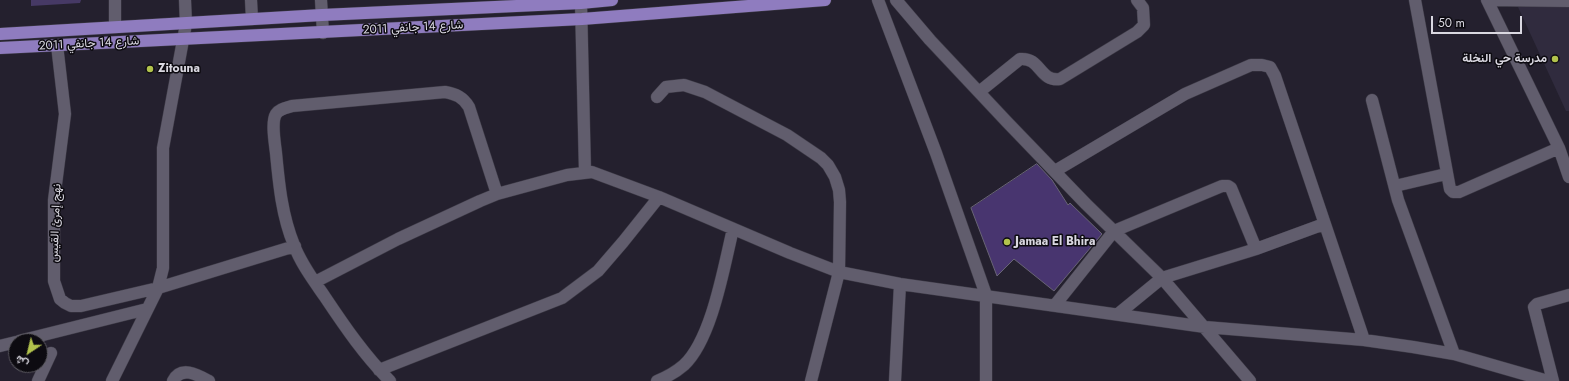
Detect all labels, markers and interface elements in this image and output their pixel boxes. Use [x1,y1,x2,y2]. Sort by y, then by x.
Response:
scale bar [1433,8,1524,34]
text: 50 m [1438,14,1465,32]
street label: شارع 14 جانفي 2011 [362,18,464,38]
street label: شارع 14 جانفي 2011 [38,34,140,54]
place label: مدرسة حي النخلة [1462,52,1547,66]
marker: مدرسة حي النخلة [1550,54,1560,64]
place label: Zitouna [158,62,200,76]
marker: Zitouna [145,64,155,74]
street label: نهج إمرئ القيس [47,184,65,262]
place label: Jamaa El Bhira [1015,235,1095,249]
marker: Jamaa El Bhira [1002,237,1012,247]
north arrow [8,333,48,373]
text: ش [12,352,32,372]

